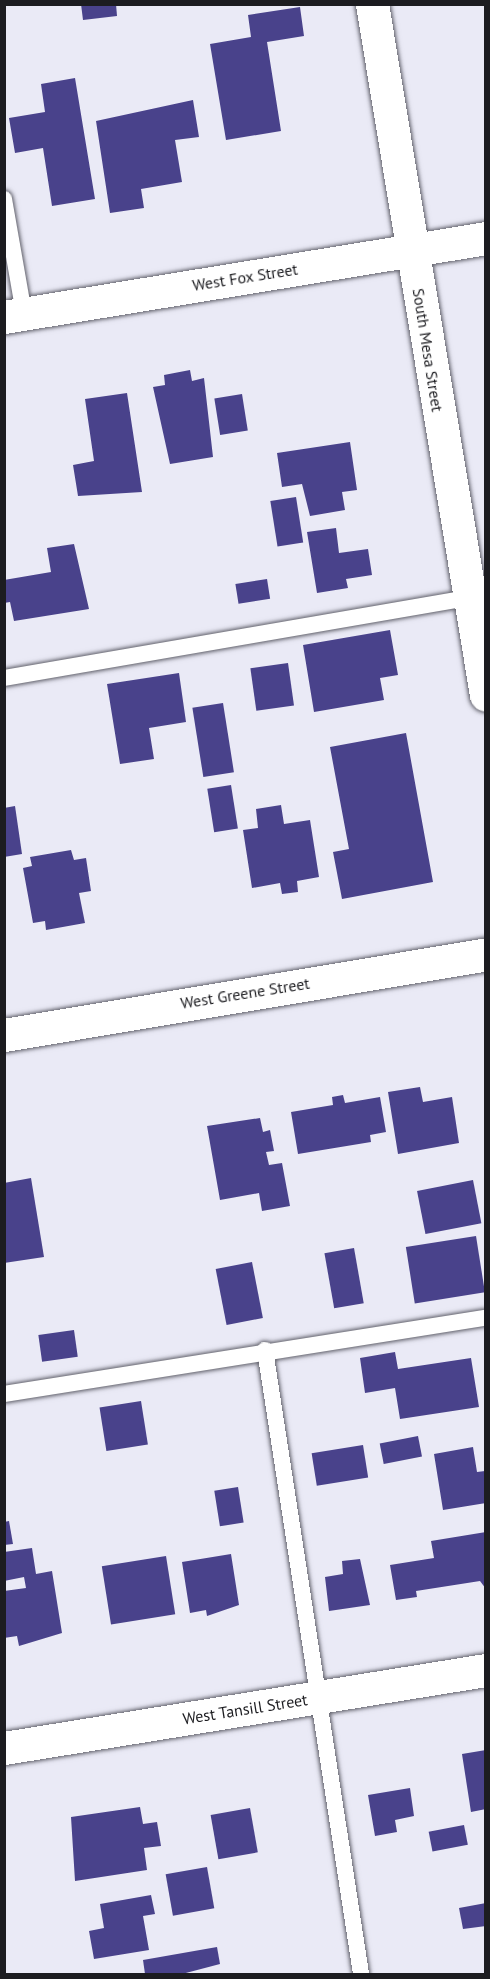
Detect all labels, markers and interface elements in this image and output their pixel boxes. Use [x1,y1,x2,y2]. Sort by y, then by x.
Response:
street label: West Fox Street [191,259,299,295]
street label: South Mesa Street [409,287,447,413]
street label: West Greene Street [179,973,311,1013]
street label: West Tansill Street [181,1690,309,1728]

